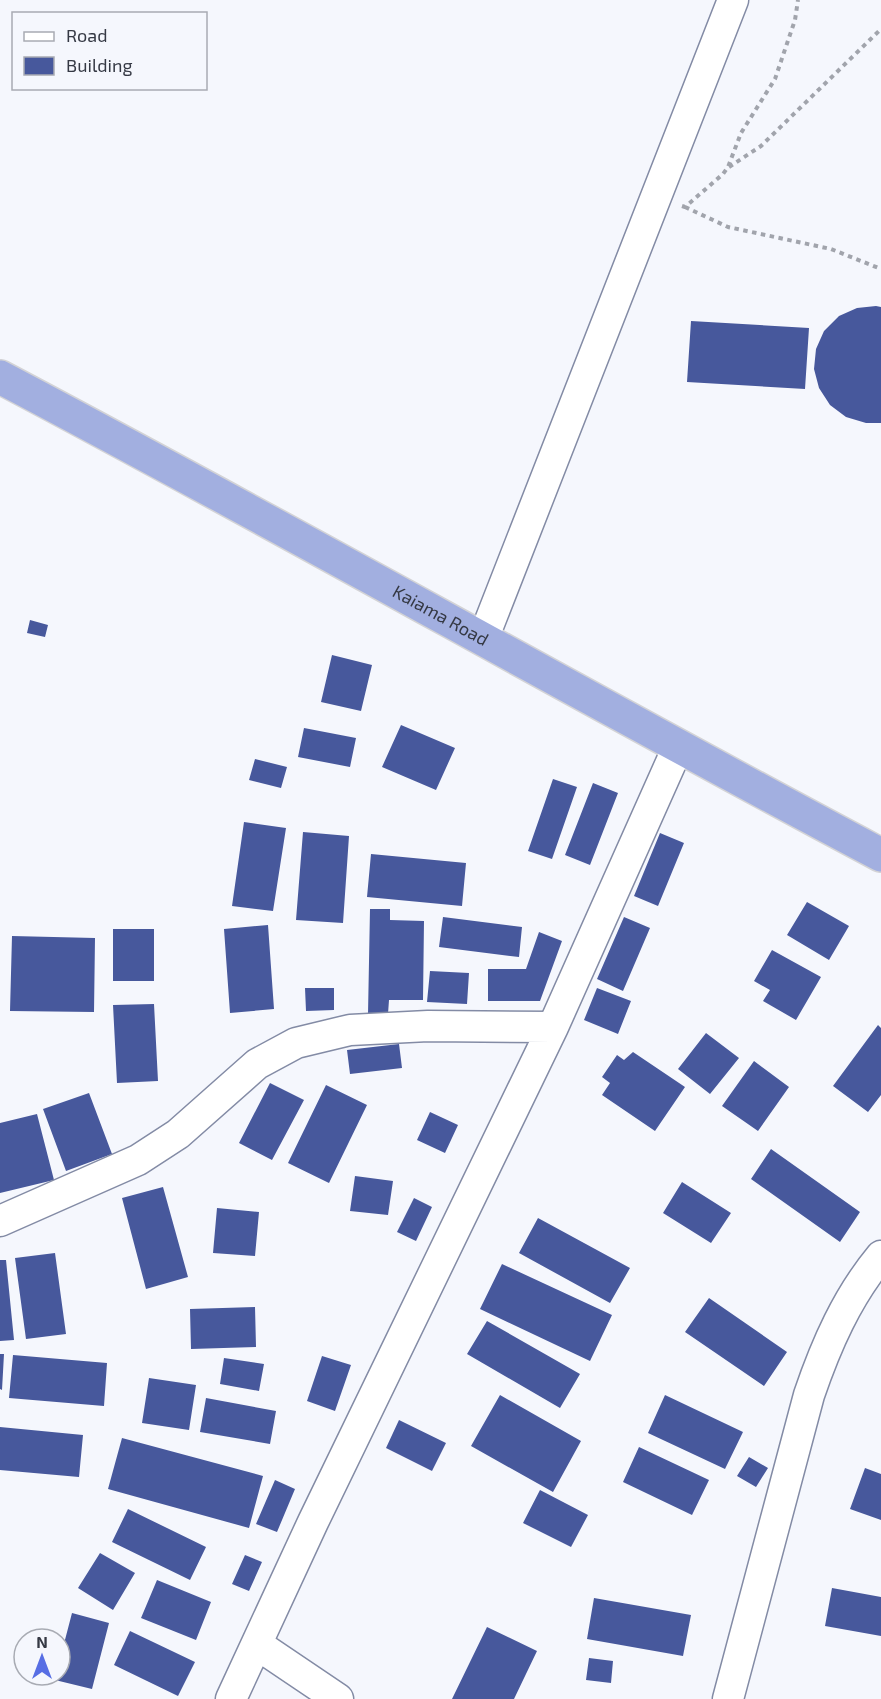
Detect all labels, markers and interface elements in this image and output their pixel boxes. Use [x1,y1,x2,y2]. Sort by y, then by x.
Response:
legend [12,12,207,90]
text: Road [66,24,107,46]
text: Building [66,54,133,76]
street label: Kaiama Road [389,580,493,650]
north arrow [12,1627,72,1687]
text: N [36,1632,48,1651]

